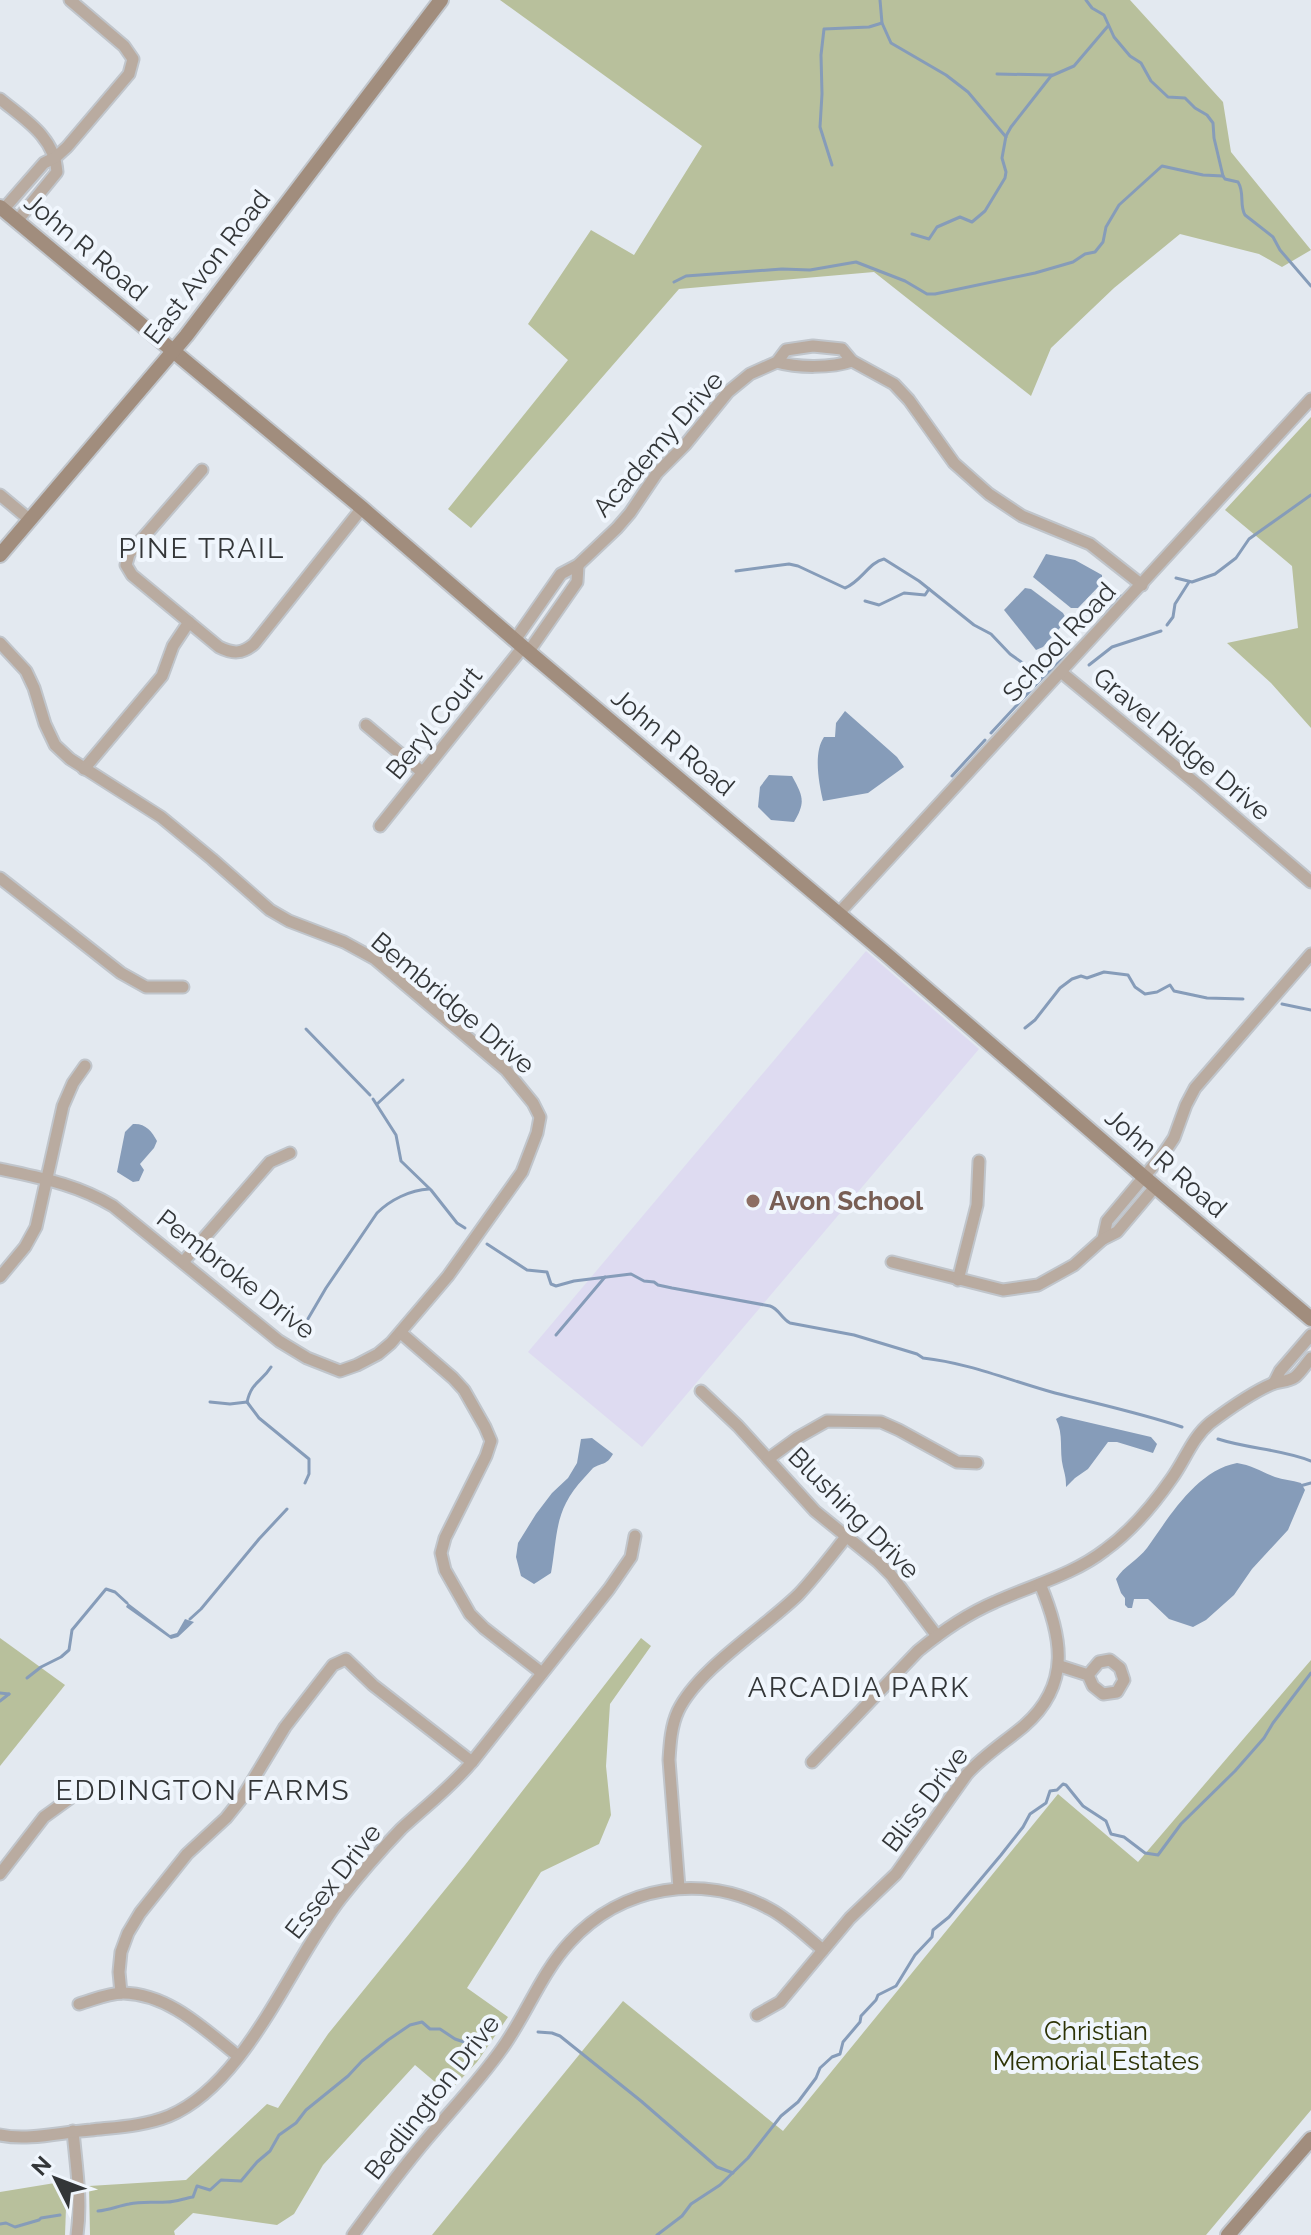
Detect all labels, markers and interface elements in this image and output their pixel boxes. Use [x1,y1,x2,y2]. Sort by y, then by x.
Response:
street label: East Avon Road [138,184,276,350]
street label: John R Road [19,187,153,307]
street label: Academy Drive [587,365,729,523]
district label: PINE TRAIL [119,532,285,565]
street label: School Road [996,576,1122,708]
street label: Beryl Court [380,661,488,785]
street label: Gravel Ridge Drive [1087,661,1277,827]
street label: John R Road [606,682,740,802]
street label: Bembridge Drive [365,926,541,1080]
street label: John R Road [1099,1102,1233,1224]
place label: Avon School [769,1186,924,1216]
marker: Avon School [744,1192,762,1210]
street label: Pembroke Drive [151,1203,321,1345]
street label: Blushing Drive [782,1441,926,1585]
district label: ARCADIA PARK [748,1671,970,1704]
street label: Bliss Drive [876,1741,974,1857]
district label: EDDINGTON FARMS [55,1774,351,1807]
street label: Essex Drive [279,1818,387,1944]
street label: Bedlington Drive [358,2009,506,2185]
park label: Christian Memorial Estates [993,2016,1199,2076]
north arrow [16,2139,96,2219]
text: N [26,2151,56,2181]

